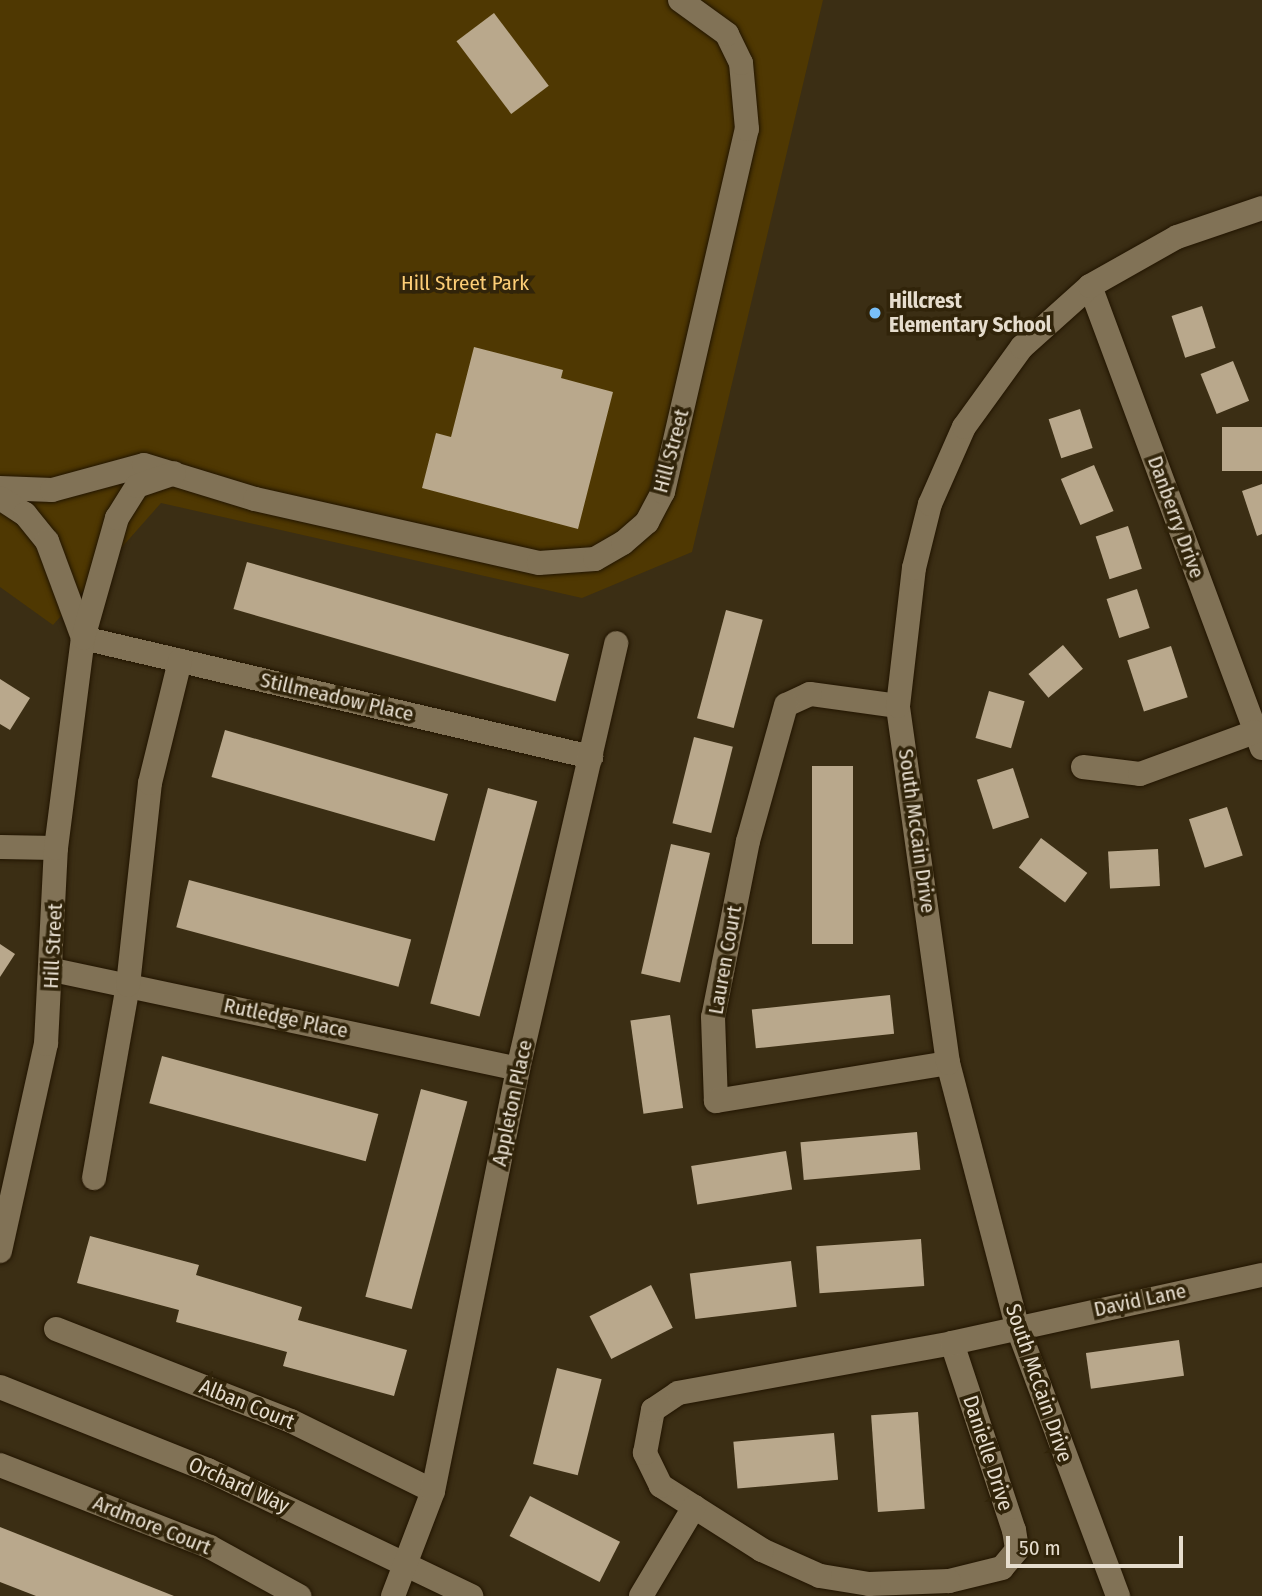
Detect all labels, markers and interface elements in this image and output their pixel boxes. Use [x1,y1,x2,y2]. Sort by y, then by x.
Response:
park label: Hill Street Park [401,270,529,296]
place label: Hillcrest Elementary School [889,288,1052,338]
marker: Hillcrest Elementary School [867,305,883,321]
street label: Hill Street [648,406,694,496]
street label: Danberry Drive [1142,452,1210,582]
street label: Stillmeadow Place [258,667,416,727]
street label: South McCain Drive [893,747,941,915]
street label: Hill Street [38,903,68,989]
street label: Lauren Court [703,904,747,1016]
street label: Rutledge Place [222,993,350,1043]
street label: Appleton Place [486,1038,538,1168]
street label: David Lane [1092,1278,1188,1322]
street label: South McCain Drive [1000,1301,1078,1465]
street label: Alban Court [196,1374,298,1434]
street label: Danielle Drive [958,1392,1018,1514]
street label: Orchard Way [185,1452,293,1518]
street label: Ardmore Court [89,1490,215,1560]
scale bar [1010,1522,1187,1566]
text: 50 m [1019,1535,1061,1561]

